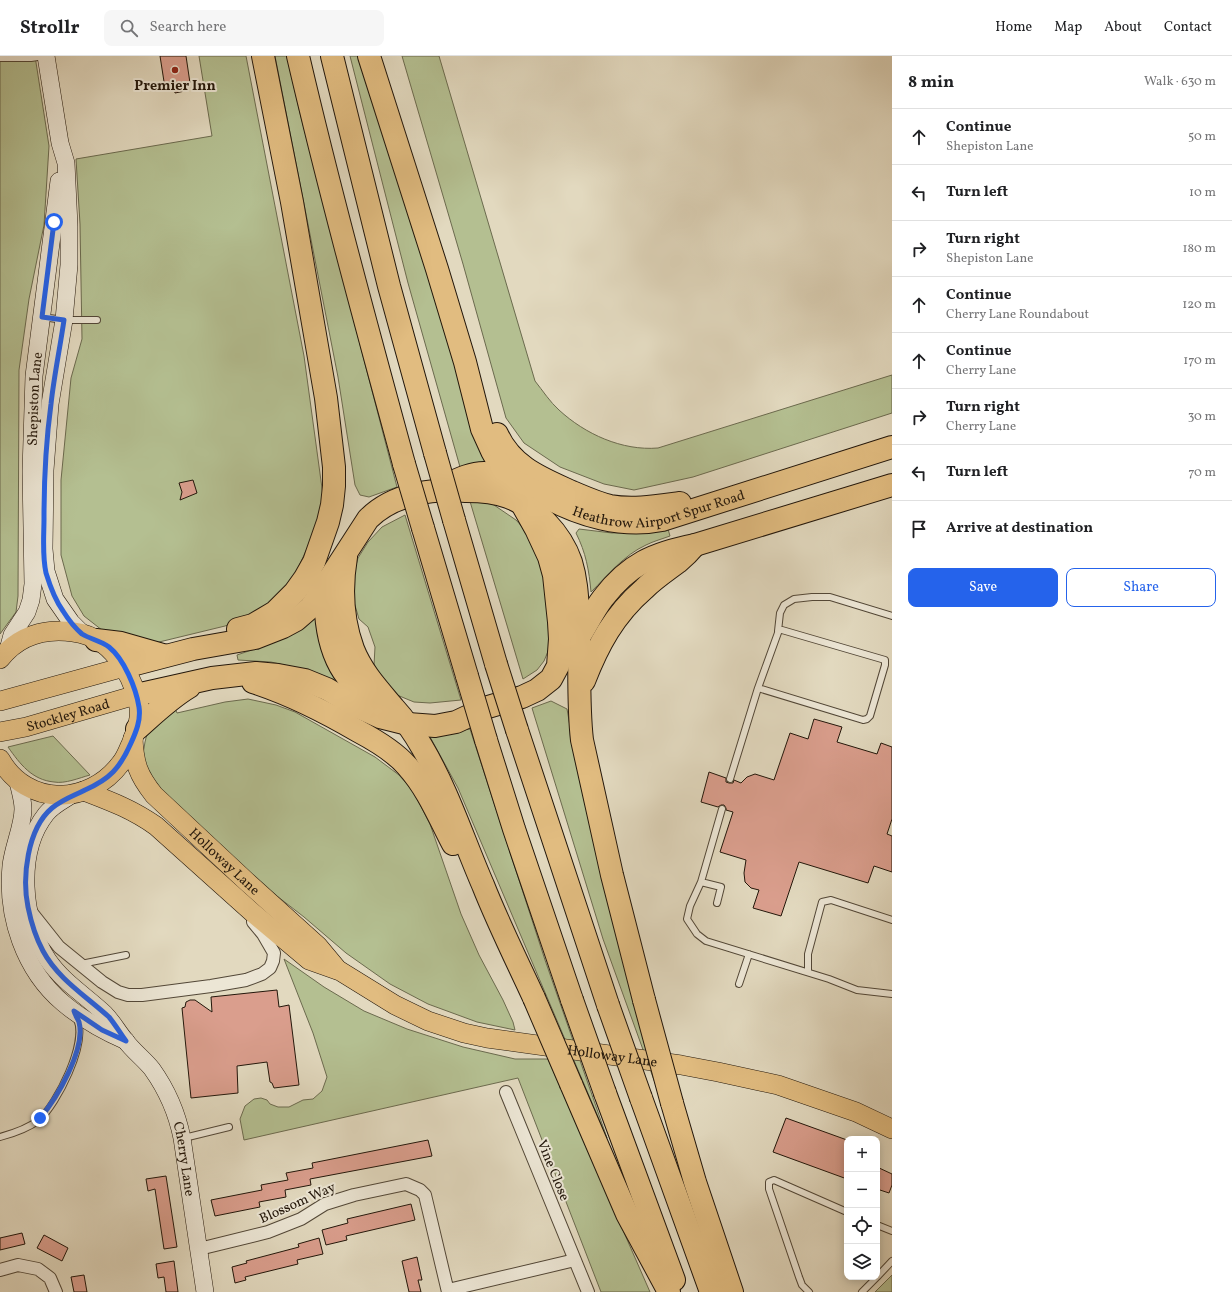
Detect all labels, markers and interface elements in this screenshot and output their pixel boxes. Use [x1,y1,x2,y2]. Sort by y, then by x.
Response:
search box [104,10,384,46]
text: Strollr [20,15,80,41]
icon: search [118,17,140,39]
text: Search here [150,17,226,38]
text: Home [995,18,1032,37]
text: Map [1054,18,1082,37]
text: About [1104,18,1142,37]
text: Contact [1164,18,1212,37]
marker: Premier Inn [170,65,180,75]
text: 8 min [908,71,954,94]
text: Walk · 630 m [1144,73,1216,91]
place label: Premier Inn [134,77,216,96]
text: Continue [946,117,1011,138]
icon: ahead [908,126,930,148]
text: 50 m [1188,128,1216,146]
text: Shepiston Lane [946,138,1033,156]
icon: left [908,182,930,204]
text: Turn left [946,182,1008,203]
text: 10 m [1189,184,1216,202]
route start [45,213,63,231]
text: Turn right [946,229,1020,250]
icon: right [908,238,930,260]
text: 180 m [1182,240,1216,258]
text: Shepiston Lane [946,250,1033,268]
text: Continue [946,285,1011,306]
icon: ahead [908,294,930,316]
text: 120 m [1182,296,1216,314]
text: Cherry Lane Roundabout [946,306,1089,324]
text: Continue [946,341,1011,362]
icon: ahead [908,350,930,372]
street label: Shepiston Lane [24,351,48,446]
text: 170 m [1183,352,1216,370]
text: Cherry Lane [946,362,1016,380]
text: Turn right [946,397,1020,418]
icon: right [908,406,930,428]
text: 30 m [1188,408,1216,426]
text: Cherry Lane [946,418,1016,436]
icon: left [908,462,930,484]
text: Turn left [946,462,1008,483]
text: 70 m [1188,464,1216,482]
street label: Heathrow Airport Spur Road [570,486,748,534]
icon: arrive [908,518,930,540]
text: Arrive at destination [946,518,1093,539]
button: Save [908,568,1058,607]
button: Share [1066,568,1216,607]
street label: Stockley Road [24,695,112,737]
street label: Holloway Lane [184,824,264,900]
street label: Holloway Lane [566,1041,659,1073]
route end [31,1109,49,1127]
street label: Cherry Lane [167,1119,199,1198]
map controls [844,1136,880,1280]
button: + [844,1136,880,1172]
street label: Vine Close [532,1137,574,1204]
button: − [844,1172,880,1208]
street label: Blossom Way [256,1178,339,1229]
button: locate [844,1208,880,1244]
button: layers [844,1244,880,1280]

